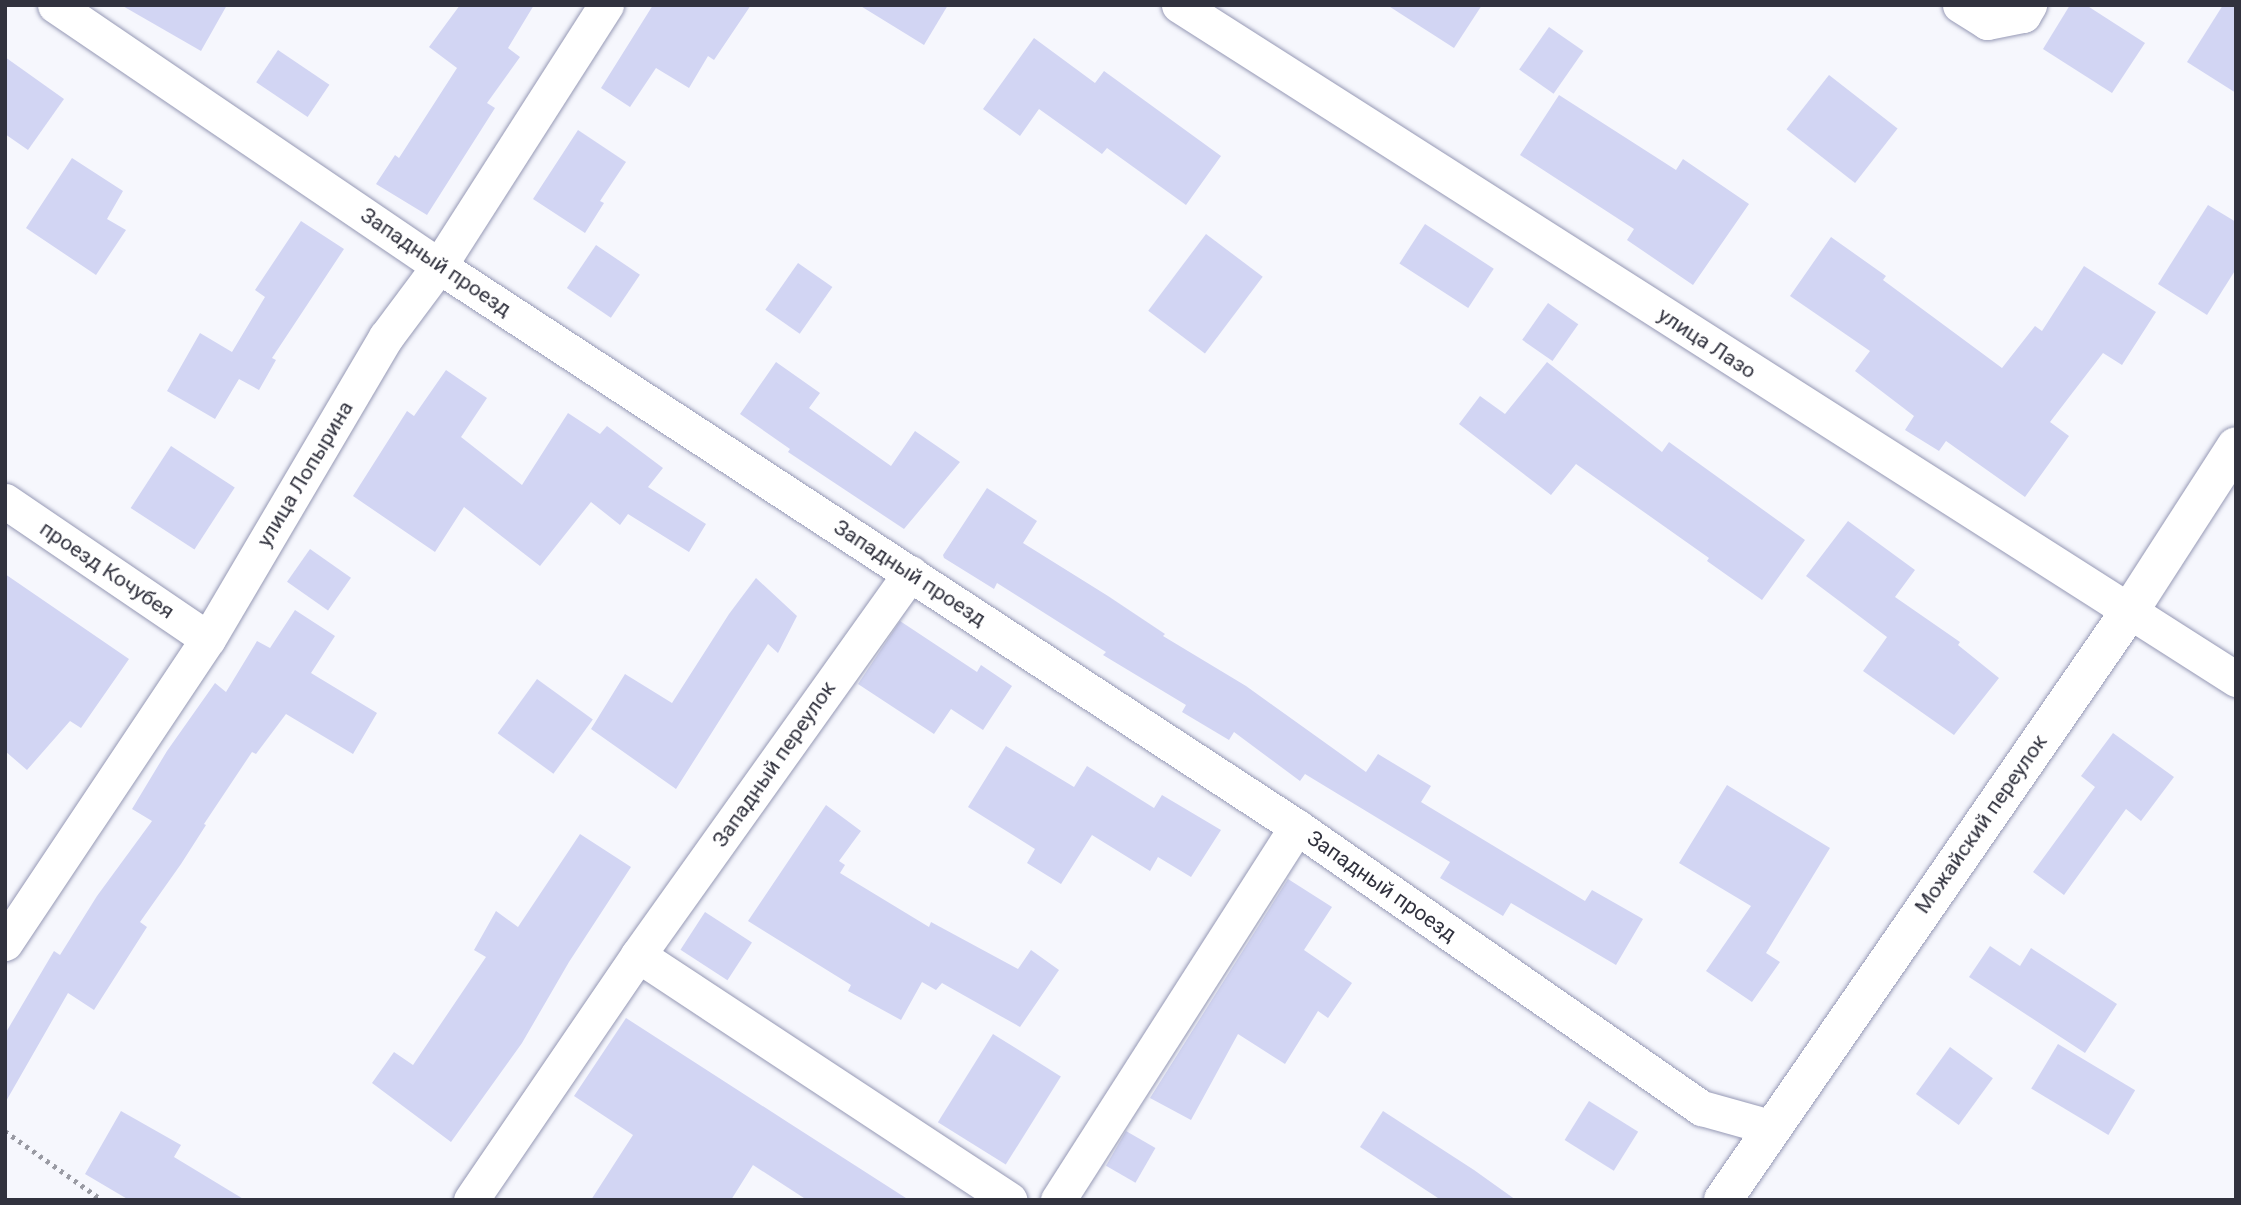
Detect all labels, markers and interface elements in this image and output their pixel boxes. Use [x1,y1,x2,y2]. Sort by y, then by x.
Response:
street label: Западный проезд [356,202,516,322]
street label: улица Лазо [1653,302,1761,384]
street label: улица Лопырина [252,397,358,551]
street label: Западный проезд [829,514,991,632]
street label: проезд Кочубея [35,516,179,624]
street label: Западный переулок [707,676,841,852]
street label: Можайский переулок [1910,730,2052,918]
street label: Западный проезд [1303,825,1461,947]

